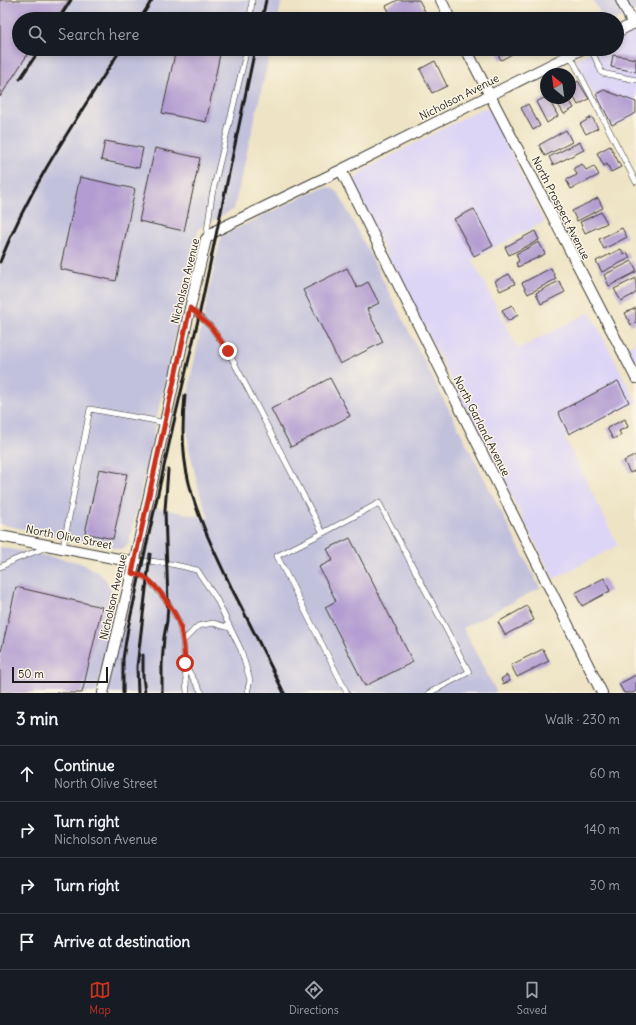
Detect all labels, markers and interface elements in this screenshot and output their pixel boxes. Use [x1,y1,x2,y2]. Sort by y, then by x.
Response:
search box [12,12,624,56]
icon: search [26,23,48,45]
text: Search here [58,25,139,44]
north arrow [540,68,576,104]
street label: Nicholson Avenue [417,71,501,123]
street label: North Prospect Avenue [529,154,593,262]
street label: Nicholson Avenue [168,237,202,325]
route end [219,342,237,360]
street label: North Garland Avenue [451,374,513,479]
street label: North Olive Street [25,522,114,552]
street label: Nicholson Avenue [96,553,130,641]
route start [176,654,194,672]
scale bar [12,665,108,684]
text: 50 m [18,667,44,681]
text: 3 min [16,708,58,730]
text: Walk · 230 m [545,711,620,728]
text: Continue [54,756,115,775]
icon: ahead [16,763,38,785]
text: 60 m [589,765,620,782]
text: North Olive Street [54,775,157,792]
text: Turn right [54,812,119,831]
icon: right [16,819,38,841]
text: 140 m [584,821,620,838]
text: Nicholson Avenue [54,831,158,848]
icon: right [16,875,38,897]
text: Turn right [54,876,119,895]
text: 30 m [590,877,620,894]
icon: arrive [16,931,38,953]
text: Arrive at destination [54,932,190,951]
tab: Map [89,979,111,1017]
tab: Directions [289,979,339,1017]
tab: Saved [517,979,547,1017]

